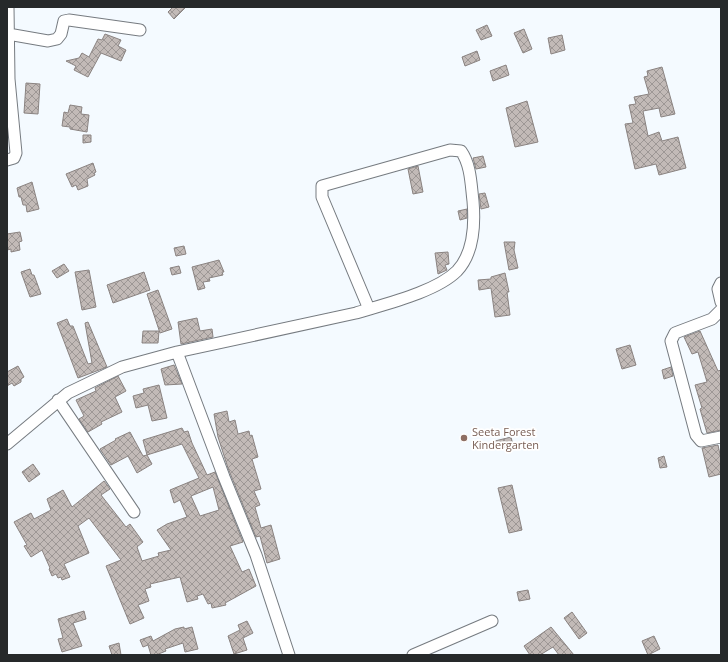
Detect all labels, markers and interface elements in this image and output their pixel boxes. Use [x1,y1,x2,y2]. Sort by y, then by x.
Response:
place label: Seeta Forest Kindergarten [472,424,539,452]
marker: Seeta Forest Kindergarten [459,433,469,443]

